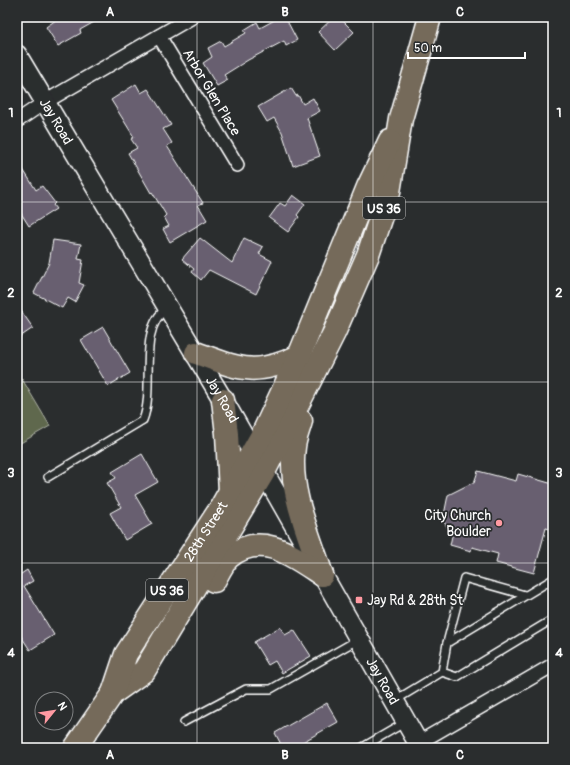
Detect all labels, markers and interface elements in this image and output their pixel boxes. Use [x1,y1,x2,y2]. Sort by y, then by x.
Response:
text: A [106,4,115,20]
text: B [281,4,289,20]
text: C [456,4,464,20]
scale bar [408,34,525,60]
text: 50 m [414,41,442,56]
street label: Arbor Glen Place [179,46,244,139]
street label: Jay Road [36,95,77,148]
text: 1 [8,105,14,121]
text: 1 [556,105,562,121]
road number: US 36 [363,197,405,219]
text: 2 [7,285,15,301]
text: 2 [555,285,563,301]
street label: Jay Road [202,373,242,426]
text: 3 [7,465,15,481]
text: 3 [555,465,563,481]
street label: 28th Street [180,498,232,565]
place label: City Church Boulder [424,507,491,540]
marker: City Church Boulder [494,518,504,528]
road number: US 36 [146,579,188,601]
place label: Jay Rd & 28th St [367,592,463,609]
marker: Jay Rd & 28th St [354,595,364,605]
text: 4 [7,645,15,661]
text: 4 [555,645,563,661]
street label: Jay Road [362,655,403,708]
north arrow [34,691,74,731]
text: N [55,700,70,713]
text: A [106,747,115,763]
text: B [281,747,289,763]
text: C [456,747,464,763]

